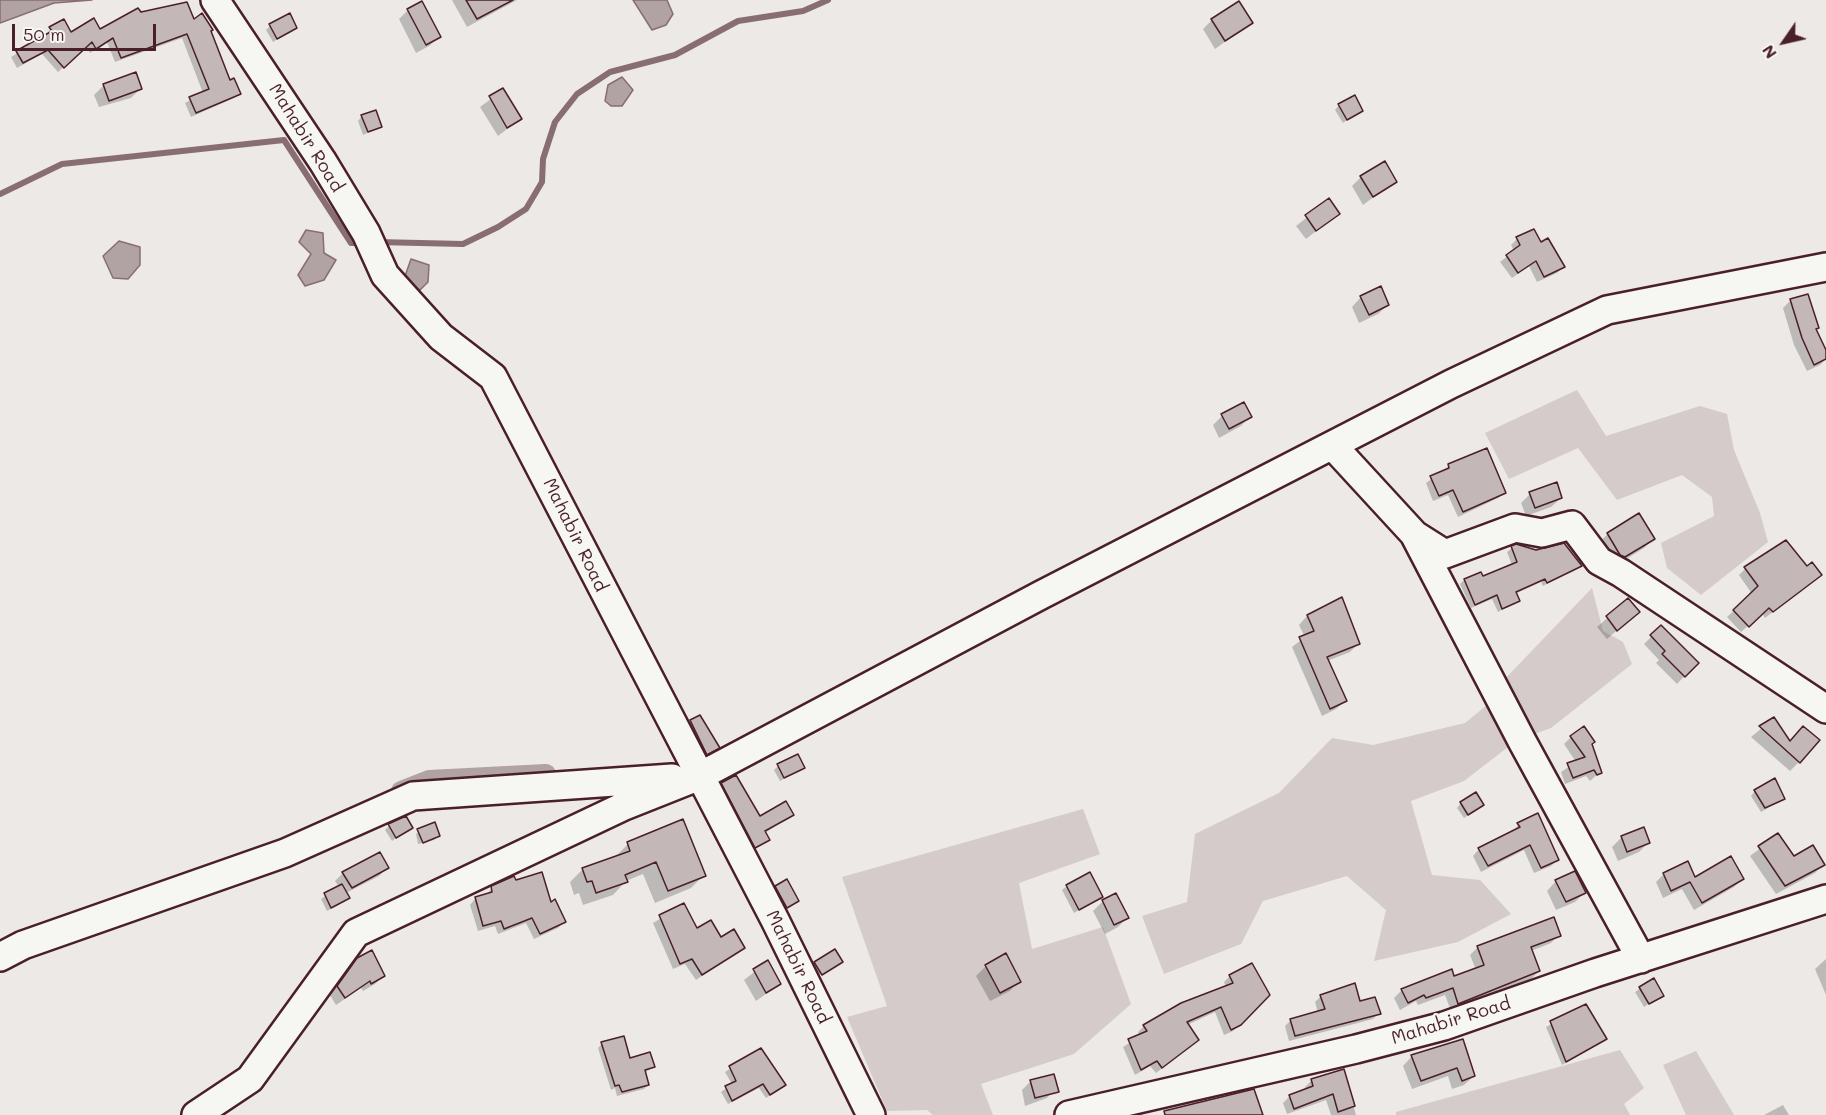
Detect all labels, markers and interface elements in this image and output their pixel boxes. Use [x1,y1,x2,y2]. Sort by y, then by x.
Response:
scale bar [15,12,159,50]
north arrow [1754,12,1814,72]
text: 50 m [23,22,65,46]
text: N [1757,41,1781,63]
street label: Mahabir Road [264,80,348,196]
street label: Mahabir Road [538,475,612,595]
street label: Mahabir Road [761,907,835,1027]
street label: Mahabir Road [1389,993,1513,1049]

